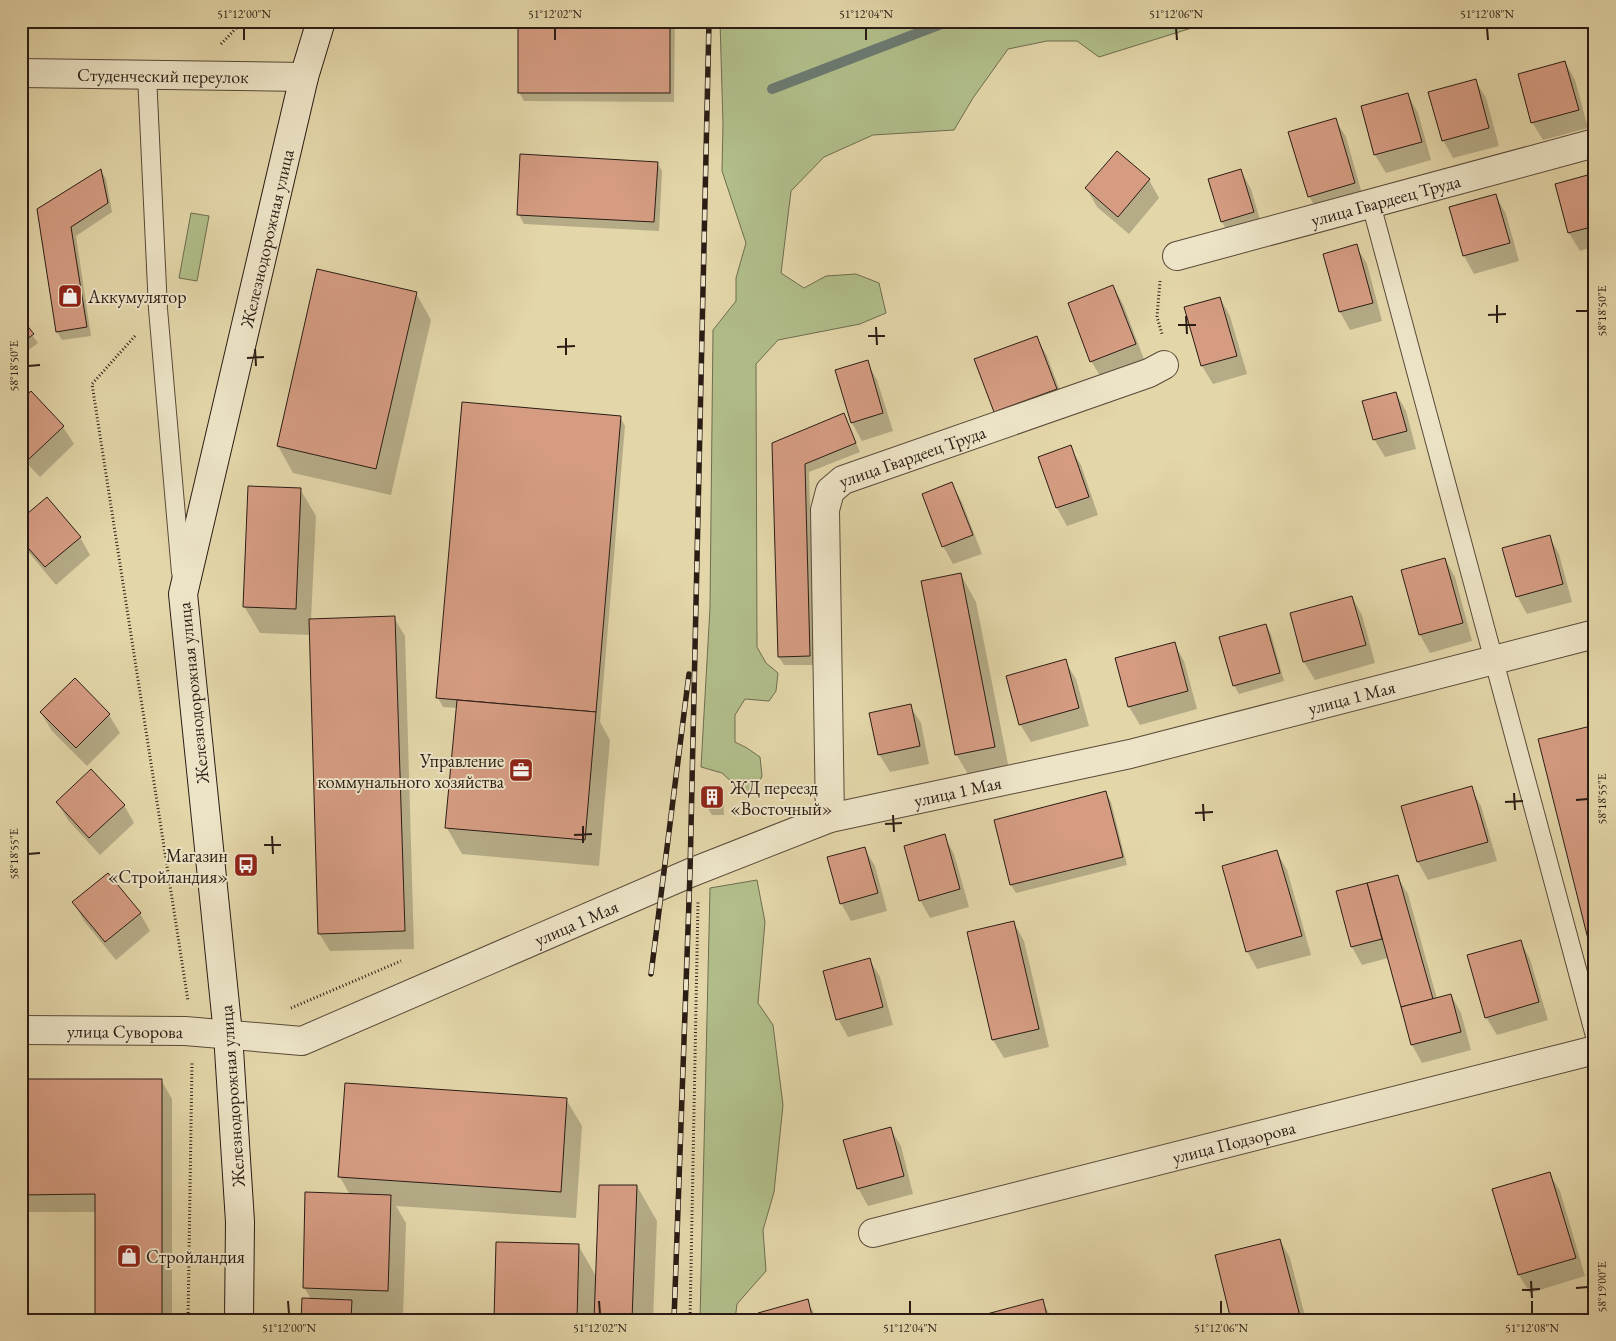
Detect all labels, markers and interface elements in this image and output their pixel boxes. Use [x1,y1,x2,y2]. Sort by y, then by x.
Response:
text: 51°12'00"N [217,6,271,22]
text: 51°12'02"N [528,6,582,22]
text: 51°12'04"N [839,6,893,22]
text: 51°12'06"N [1149,6,1203,22]
text: 51°12'08"N [1460,6,1514,22]
street label: Студенческий переулок [77,62,249,88]
street label: Железнодорожная улица [234,146,298,331]
street label: улица Гвардеец Труда [1308,168,1464,231]
shop icon: Аккумулятор [57,283,83,309]
place label: Аккумулятор [87,285,187,308]
text: 58°18'50"E [1594,285,1610,337]
text: 58°18'50"E [6,340,22,392]
street label: улица Гвардеец Труда [836,419,989,492]
street label: Железнодорожная улица [172,600,214,786]
street label: улица 1 Мая [1305,675,1397,719]
place label: Управление коммунального хозяйства [317,749,505,793]
office icon: Управление коммунального хозяйства [508,757,534,783]
street label: улица 1 Мая [912,770,1003,811]
text: 58°18'55"E [1594,773,1610,825]
place label: ЖД переезд «Восточный» [729,776,832,820]
building icon: ЖД переезд «Восточный» [699,784,725,810]
text: 58°18'55"E [6,828,22,880]
place label: Магазин «Стройландия» [108,844,228,888]
bus stop icon: Магазин «Стройландия» [233,852,259,878]
street label: улица 1 Мая [531,894,621,951]
street label: Железнодорожная улица [214,1003,250,1189]
street label: улица Суворова [67,1019,184,1042]
street label: улица Подзорова [1170,1115,1298,1168]
shop icon: Стройландия [116,1243,142,1269]
place label: Стройландия [146,1245,245,1268]
text: 58°19'00"E [1594,1261,1610,1313]
text: 51°12'00"N [262,1320,316,1336]
text: 51°12'02"N [573,1320,627,1336]
text: 51°12'04"N [883,1320,937,1336]
text: 51°12'06"N [1194,1320,1248,1336]
text: 51°12'08"N [1505,1320,1559,1336]

